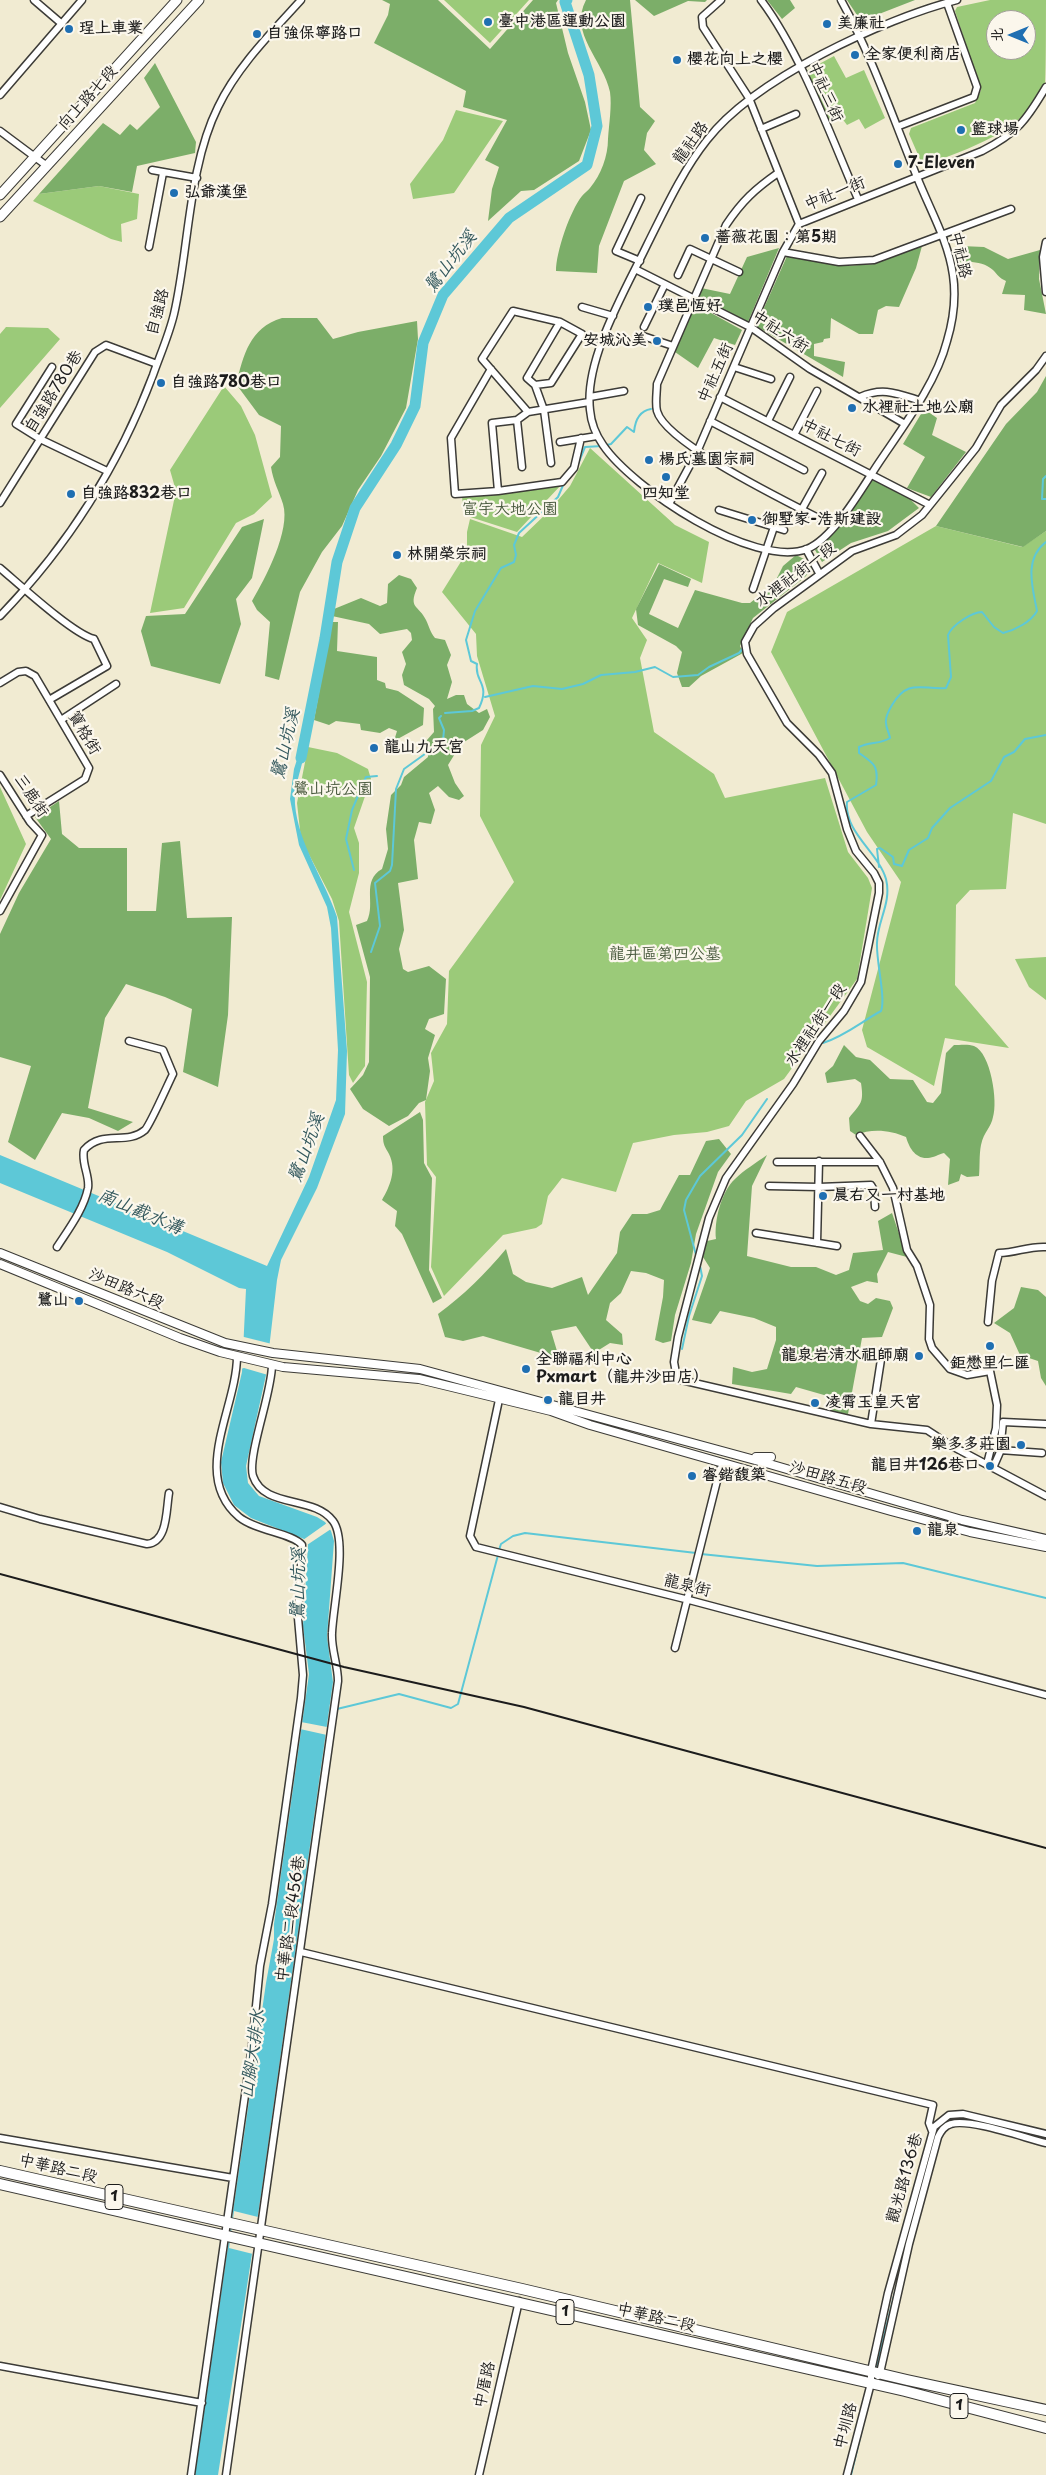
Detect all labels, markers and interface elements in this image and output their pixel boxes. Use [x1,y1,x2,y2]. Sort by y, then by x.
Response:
north arrow [986,10,1036,60]
place label: 臺中港區運動公園 [498,12,626,32]
place label: 美廉社 [837,14,885,34]
marker: 臺中港區運動公園 [482,16,494,28]
marker: 美廉社 [821,18,833,30]
place label: 珵上車業 [79,19,143,39]
marker: 珵上車業 [63,23,75,35]
place label: 自強保寧路口 [267,24,363,44]
marker: 自強保寧路口 [251,28,263,40]
text: 北 [986,28,1007,42]
place label: 全家便利商店 [865,45,961,65]
marker: 全家便利商店 [849,49,861,61]
place label: 櫻花向上之櫻 [687,50,783,70]
marker: 櫻花向上之櫻 [671,54,683,66]
street label: 中社三街 [803,59,847,125]
street label: 向上路七段 [54,62,122,134]
street label: 龍社路 [669,118,713,168]
place label: 籃球場 [971,120,1019,140]
marker: 籃球場 [955,124,967,136]
place label: 7-Eleven [908,154,975,174]
marker: 7-Eleven [892,158,904,170]
street label: 中社一街 [802,173,868,215]
place label: 弘爺漢堡 [184,183,248,203]
marker: 弘爺漢堡 [168,187,180,199]
water label: 鷺山坑溪 [420,227,482,297]
place label: 薔薇花園：第5期 [715,228,837,248]
street label: 中社路 [945,229,975,281]
marker: 薔薇花園：第5期 [699,232,711,244]
street label: 自強路 [143,286,173,338]
place label: 璞邑恆好 [658,297,722,317]
marker: 璞邑恆好 [642,301,654,313]
street label: 中社六街 [748,307,812,357]
place label: 安城沁美 [583,331,647,351]
marker: 安城沁美 [651,335,663,347]
street label: 中社五街 [694,340,738,406]
street label: 自強路780巷 [21,347,87,437]
place label: 自強路780巷口 [171,373,282,393]
marker: 自強路780巷口 [155,377,167,389]
place label: 水裡社土地公廟 [862,398,974,418]
marker: 水裡社土地公廟 [846,402,858,414]
street label: 中社七街 [798,415,864,461]
place label: 楊氏墓園宗祠 [659,450,755,470]
marker: 楊氏墓園宗祠 [643,454,655,466]
marker: 四知堂 [660,471,672,483]
place label: 自強路832巷口 [81,484,192,504]
place label: 四知堂 [642,484,690,504]
marker: 自強路832巷口 [65,488,77,500]
park label: 富宇大地公園 [462,500,558,520]
place label: 御墅家-浩斯建設 [762,510,881,530]
marker: 御墅家-浩斯建設 [746,514,758,526]
street label: 水裡社街一段 [752,538,840,612]
place label: 林開榮宗祠 [407,545,487,565]
marker: 林開榮宗祠 [391,549,403,561]
water label: 鷺山坑溪 [267,706,305,782]
street label: 寶格街 [63,707,105,759]
place label: 龍山九天宮 [384,738,464,758]
marker: 龍山九天宮 [368,742,380,754]
street label: 三鹿街 [10,771,52,821]
park label: 鷺山坑公園 [293,780,373,800]
park label: 龍井區第四公墓 [609,945,721,965]
street label: 水裡社街一段 [781,980,851,1070]
water label: 鷺山坑溪 [285,1110,329,1186]
water label: 南山截水溝 [94,1184,186,1240]
place label: 晨右又一村基地 [833,1186,945,1206]
marker: 晨右又一村基地 [817,1190,829,1202]
street label: 沙田路六段 [85,1265,167,1313]
place label: 鷺山 [37,1291,69,1311]
marker: 鷺山 [73,1295,85,1307]
marker: 鉅懋里仁匯 [984,1340,996,1352]
place label: 龍泉岩清水祖師廟 [781,1346,909,1366]
place label: 全聯福利中心 Pxmart（龍井沙田店） [536,1350,709,1388]
marker: 龍泉岩清水祖師廟 [913,1350,925,1362]
place label: 鉅懋里仁匯 [950,1354,1030,1374]
marker: 全聯福利中心 Pxmart（龍井沙田店） [520,1363,532,1375]
place label: 龍目井 [558,1390,606,1410]
place label: 凌霄玉皇天宮 [825,1393,921,1413]
marker: 龍目井 [542,1394,554,1406]
marker: 凌霄玉皇天宮 [809,1397,821,1409]
place label: 樂多多莊園 [931,1435,1011,1455]
marker: 樂多多莊園 [1015,1439,1027,1451]
place label: 龍目井126巷口 [871,1456,980,1476]
street label: 沙田路五段 [787,1458,869,1498]
marker: 龍目井126巷口 [984,1460,996,1472]
place label: 睿鍇馥築 [702,1466,766,1486]
marker: 睿鍇馥築 [686,1470,698,1482]
place label: 龍泉 [927,1521,959,1541]
marker: 龍泉 [911,1525,923,1537]
water label: 鷺山坑溪 [288,1548,310,1620]
street label: 龍泉街 [661,1571,713,1601]
street label: 中華路二段456巷 [273,1855,309,1983]
water label: 山腳大排水 [236,2008,270,2100]
street label: 觀光路136巷 [883,2131,927,2225]
street label: 中華路二段 [17,2151,99,2187]
road number: 1 [105,2184,123,2210]
road number: 1 [556,2300,574,2324]
street label: 中華路二段 [615,2300,697,2336]
street label: 中厝路 [470,2359,500,2411]
road number: 1 [950,2394,968,2418]
street label: 中圳路 [831,2400,861,2452]

